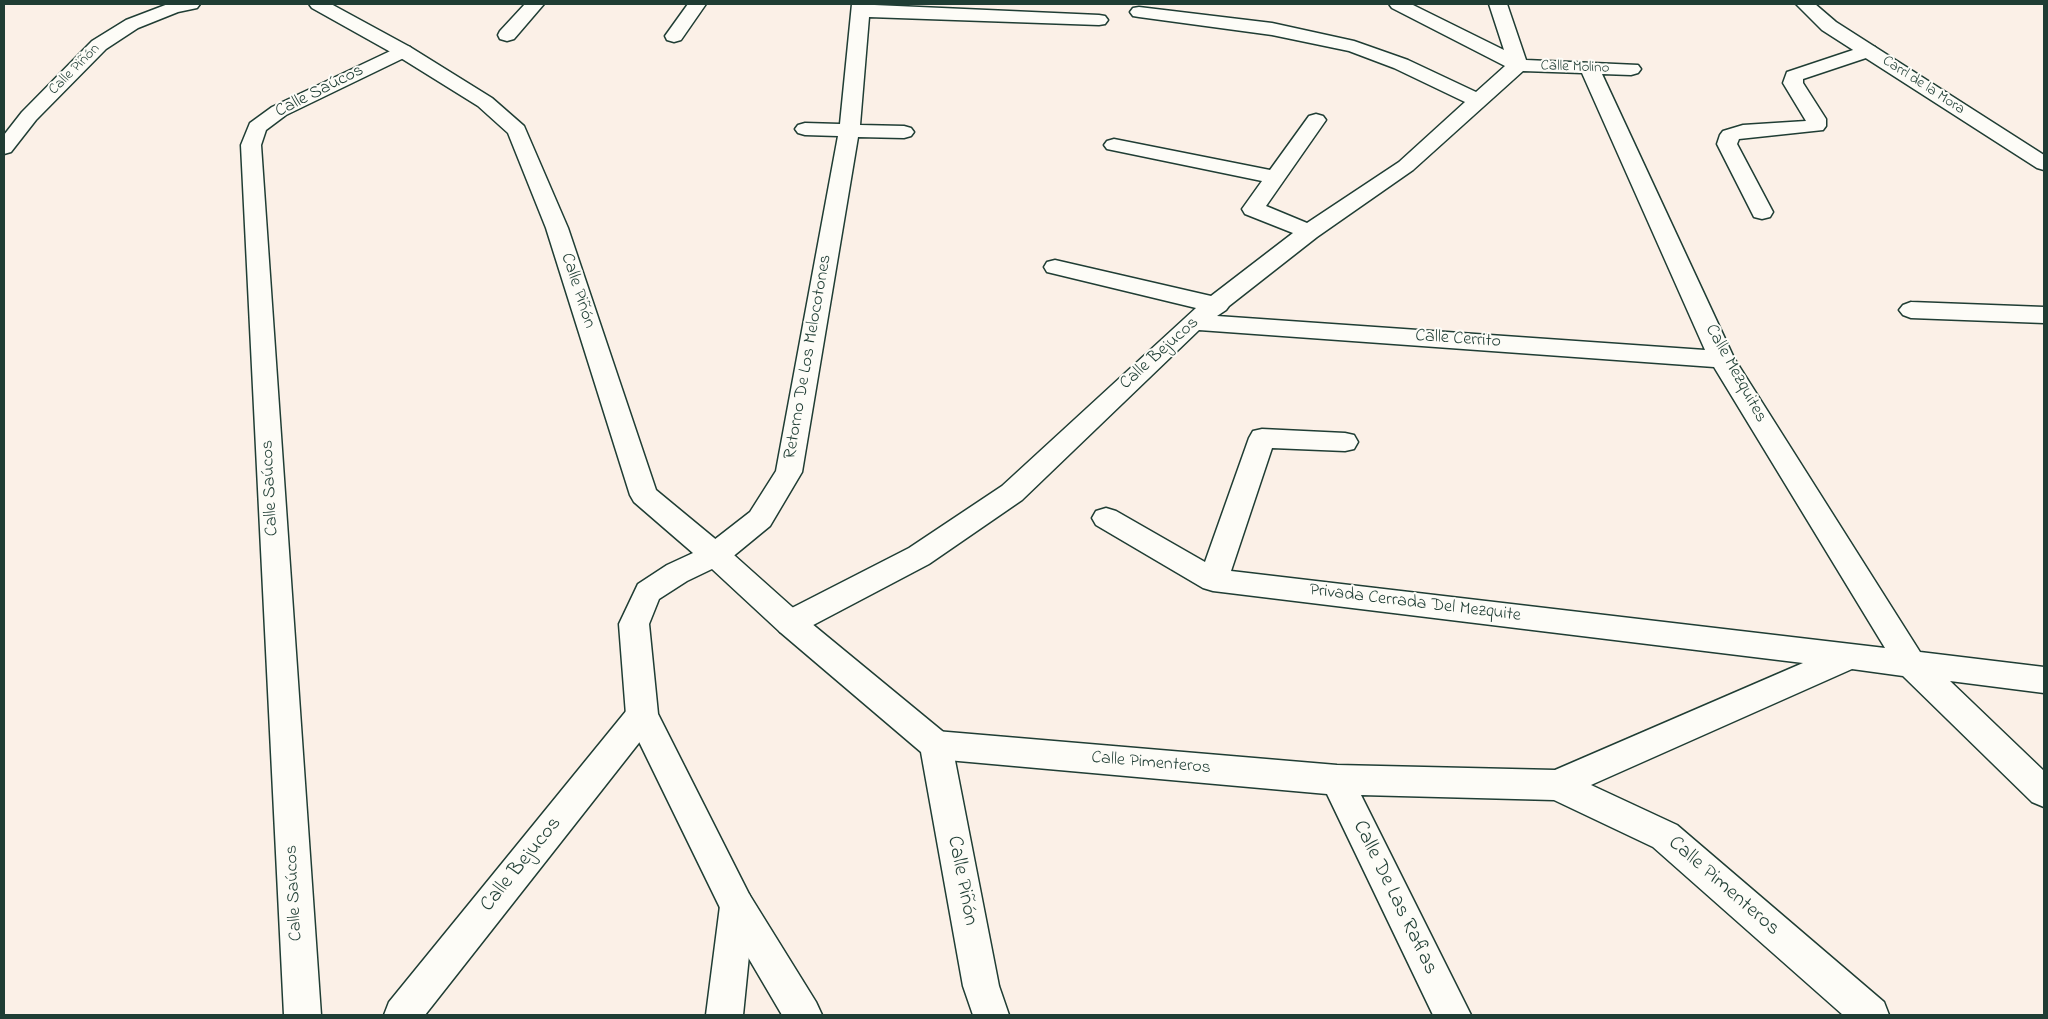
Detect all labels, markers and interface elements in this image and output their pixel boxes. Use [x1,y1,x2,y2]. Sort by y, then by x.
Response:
street label: Calle Piñón [46,41,104,99]
street label: Carrl de la Mora [1878,53,1968,119]
street label: Calle Molino [1540,58,1610,78]
street label: Calle Saúcos [272,61,368,123]
street label: Calle Piñón [555,251,599,331]
street label: Retorno De Los Melocotones [780,253,838,461]
street label: Calle Bejucos [1116,313,1204,395]
street label: Calle Mezquites [1699,321,1771,427]
street label: Calle Cerrito [1414,326,1502,354]
street label: Calle Saúcos [258,439,284,537]
street label: Privada Cerrada Del Mezquite [1308,580,1522,628]
street label: Calle Pimenteros [1090,748,1212,780]
street label: Calle Bejucos [476,812,568,918]
street label: Calle De Las Rafias [1346,817,1442,979]
street label: Calle Pimenteros [1662,832,1784,942]
street label: Calle Piñón [940,834,982,928]
street label: Calle Saúcos [282,844,308,942]

